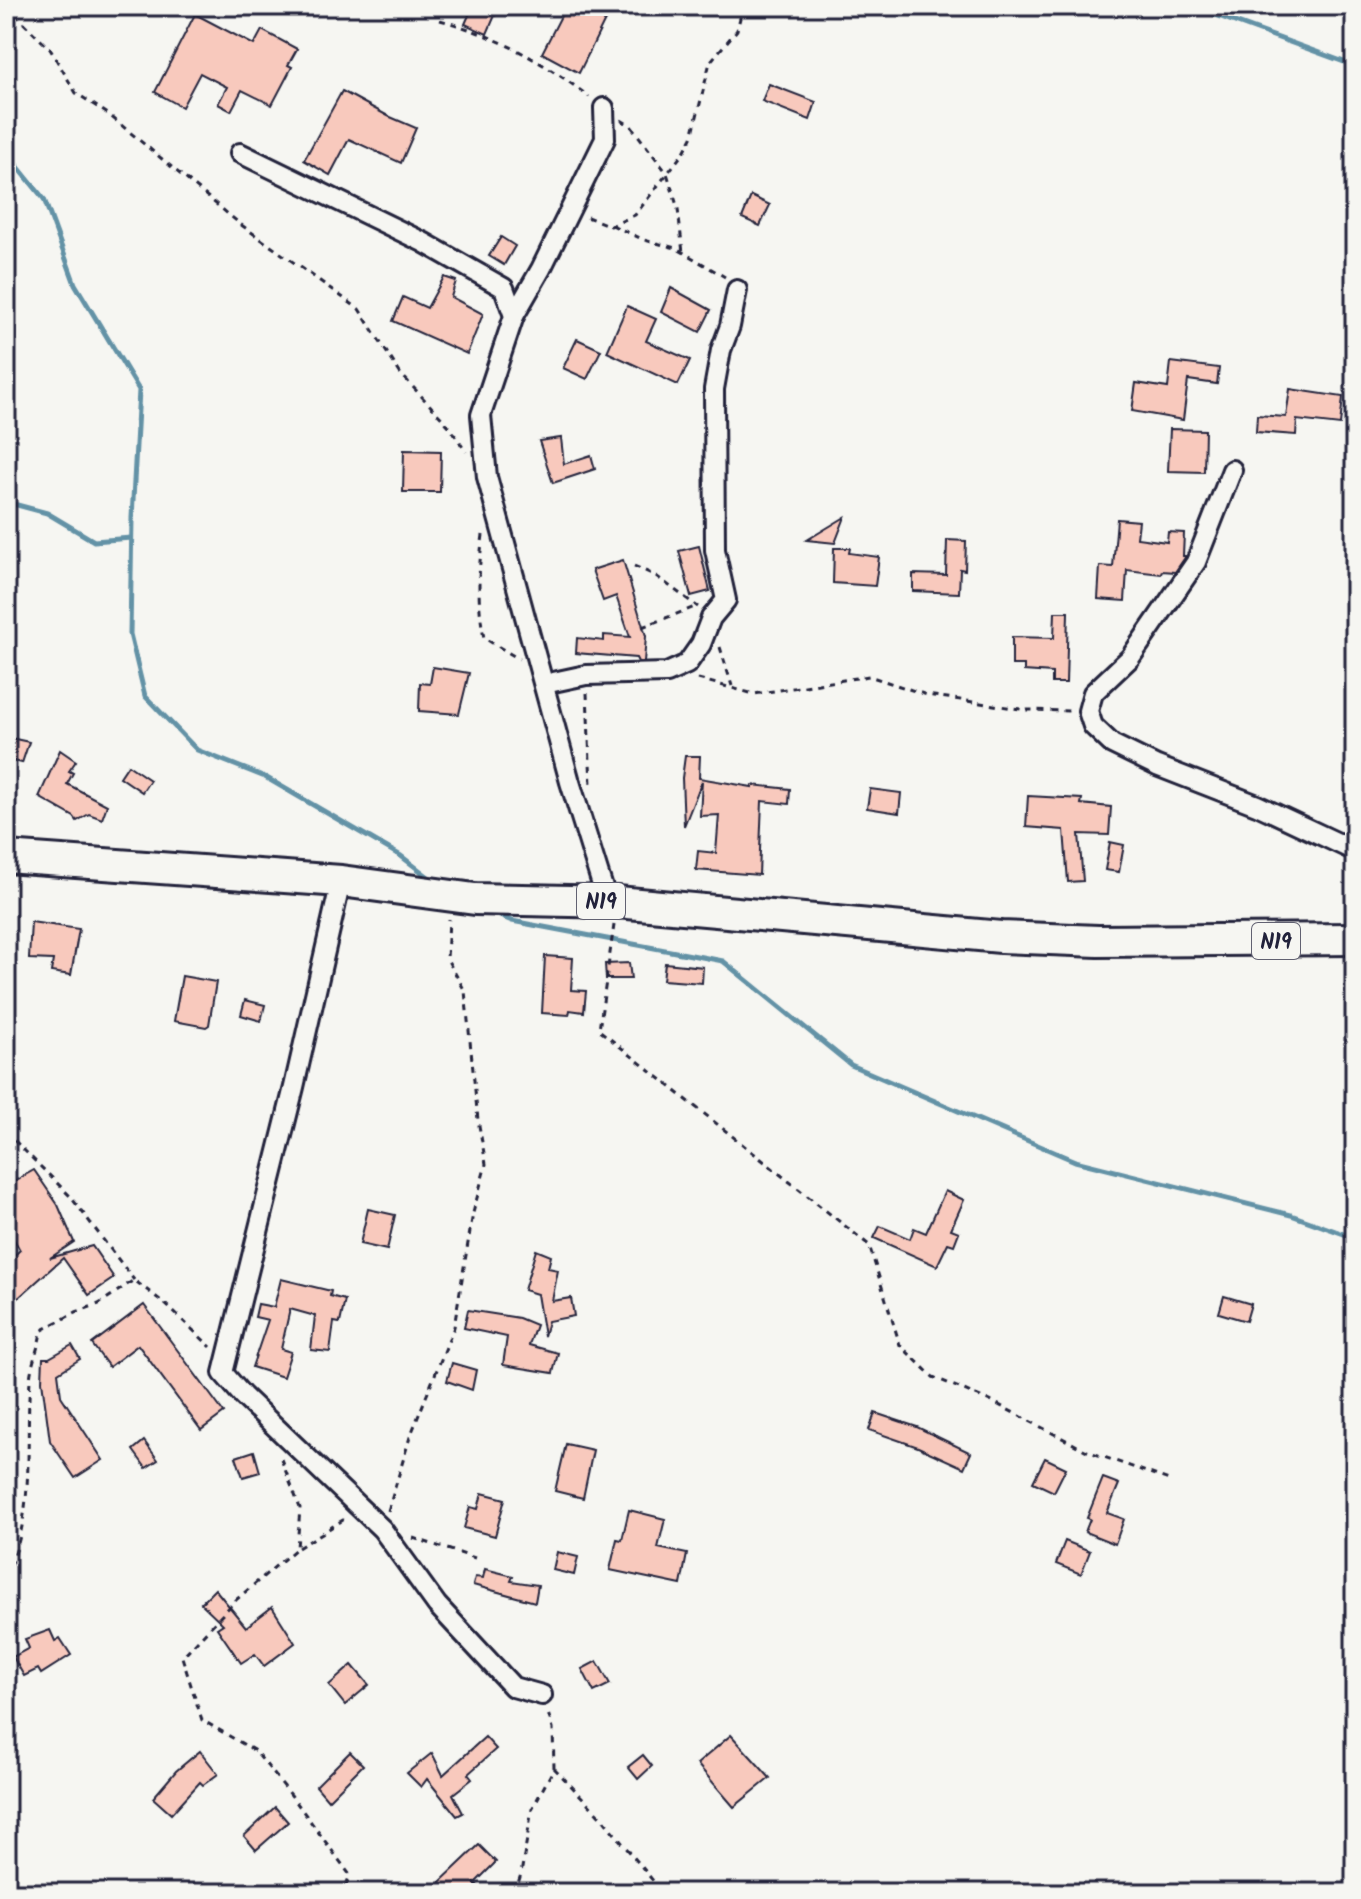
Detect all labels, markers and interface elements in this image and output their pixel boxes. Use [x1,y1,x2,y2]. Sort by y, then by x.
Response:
road number: N19 [577,883,625,919]
road number: N19 [1252,923,1300,959]

